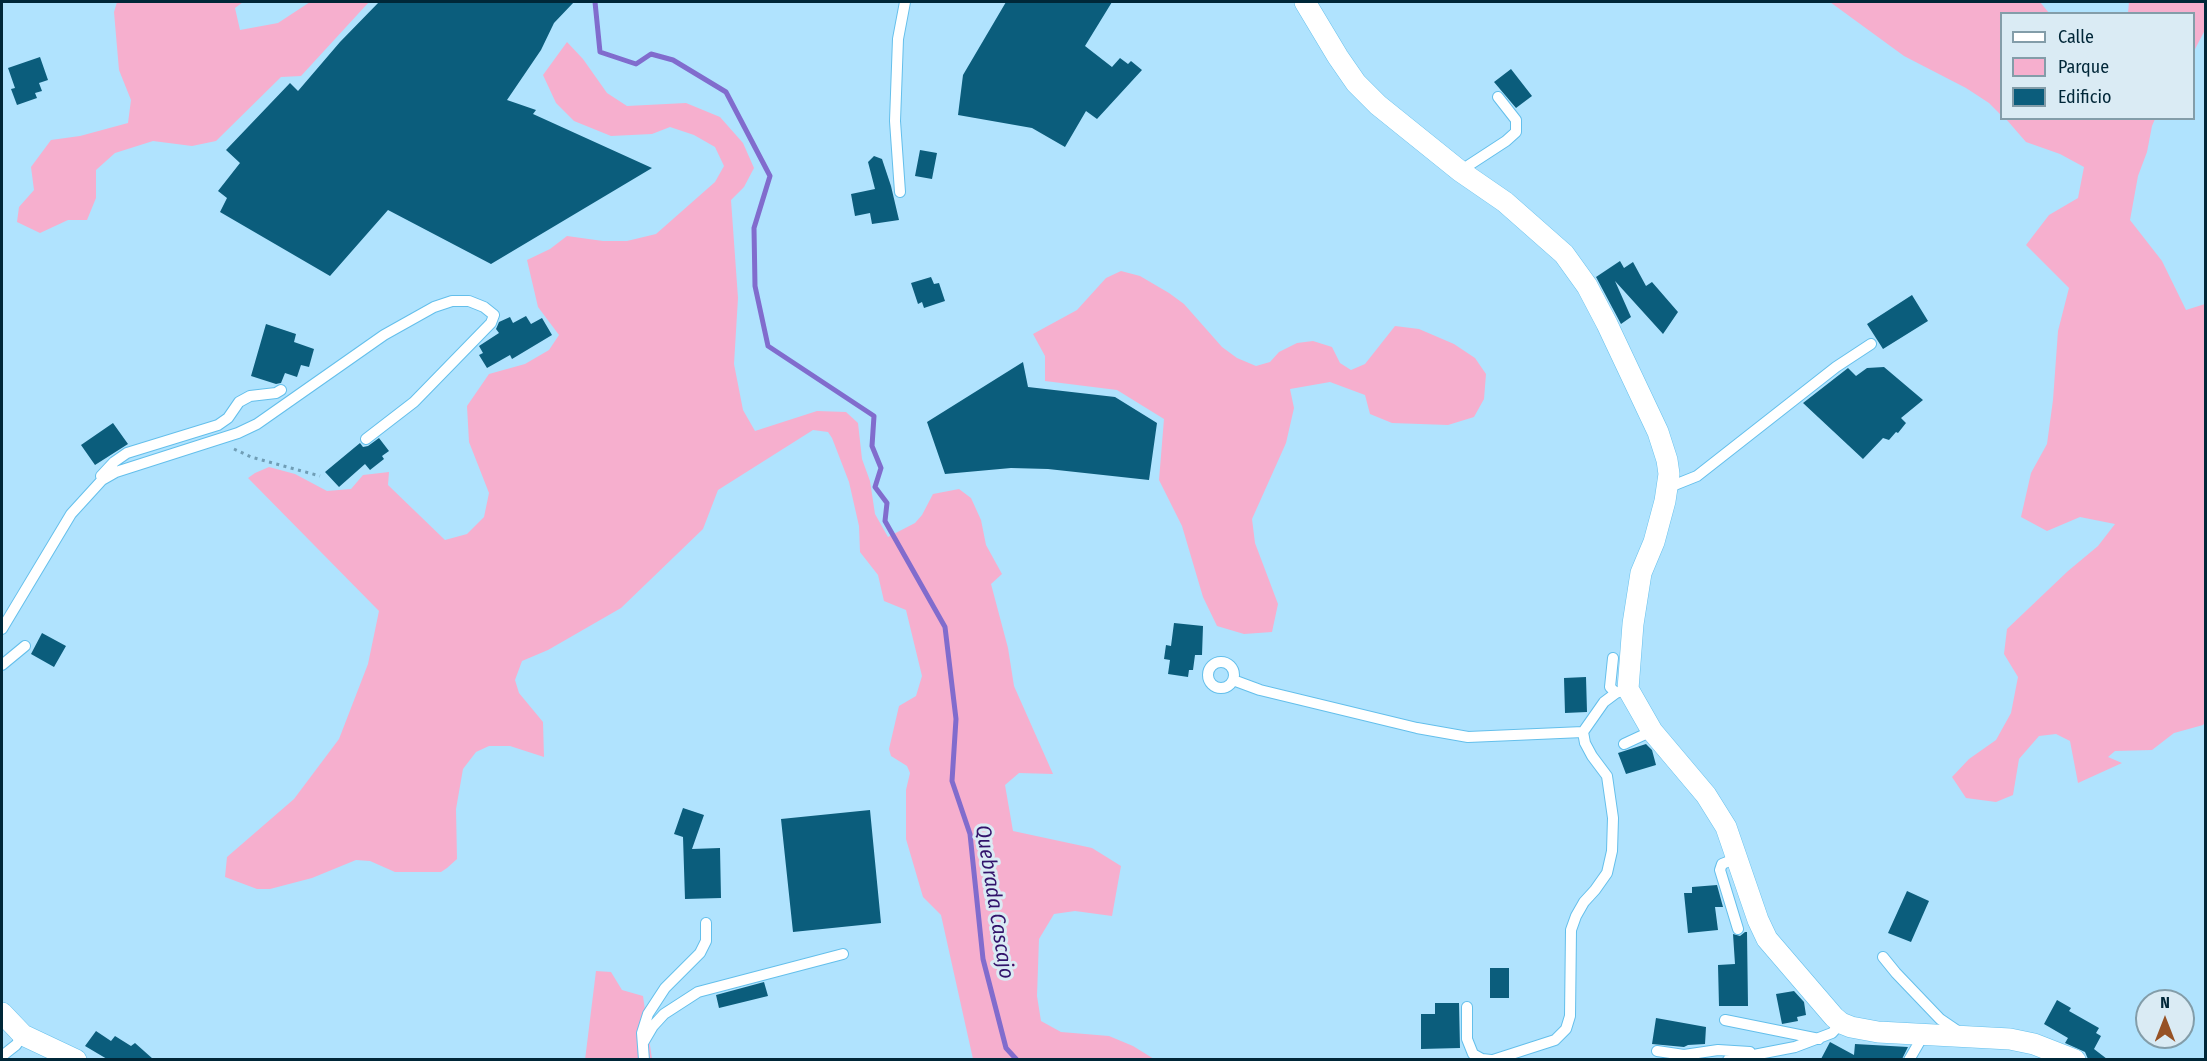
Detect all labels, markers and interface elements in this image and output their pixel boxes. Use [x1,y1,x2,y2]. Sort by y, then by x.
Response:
legend [2000,12,2195,120]
text: Calle [2058,26,2094,48]
text: Parque [2058,56,2109,78]
text: Edificio [2058,86,2111,108]
water label: Quebrada Cascajo [969,823,1019,981]
north arrow [2135,989,2195,1049]
text: N [2160,993,2170,1012]

